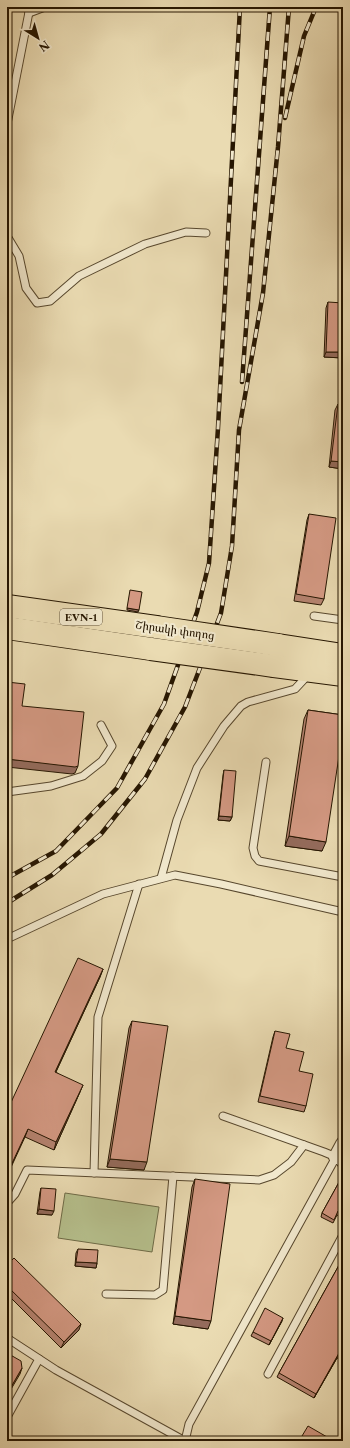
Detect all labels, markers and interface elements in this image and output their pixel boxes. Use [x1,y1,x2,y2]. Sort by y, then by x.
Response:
north arrow [18,18,58,58]
text: N [36,38,52,55]
road number: EVN-1 [60,609,102,625]
street label: Շիրակի փողոց [135,618,215,642]

